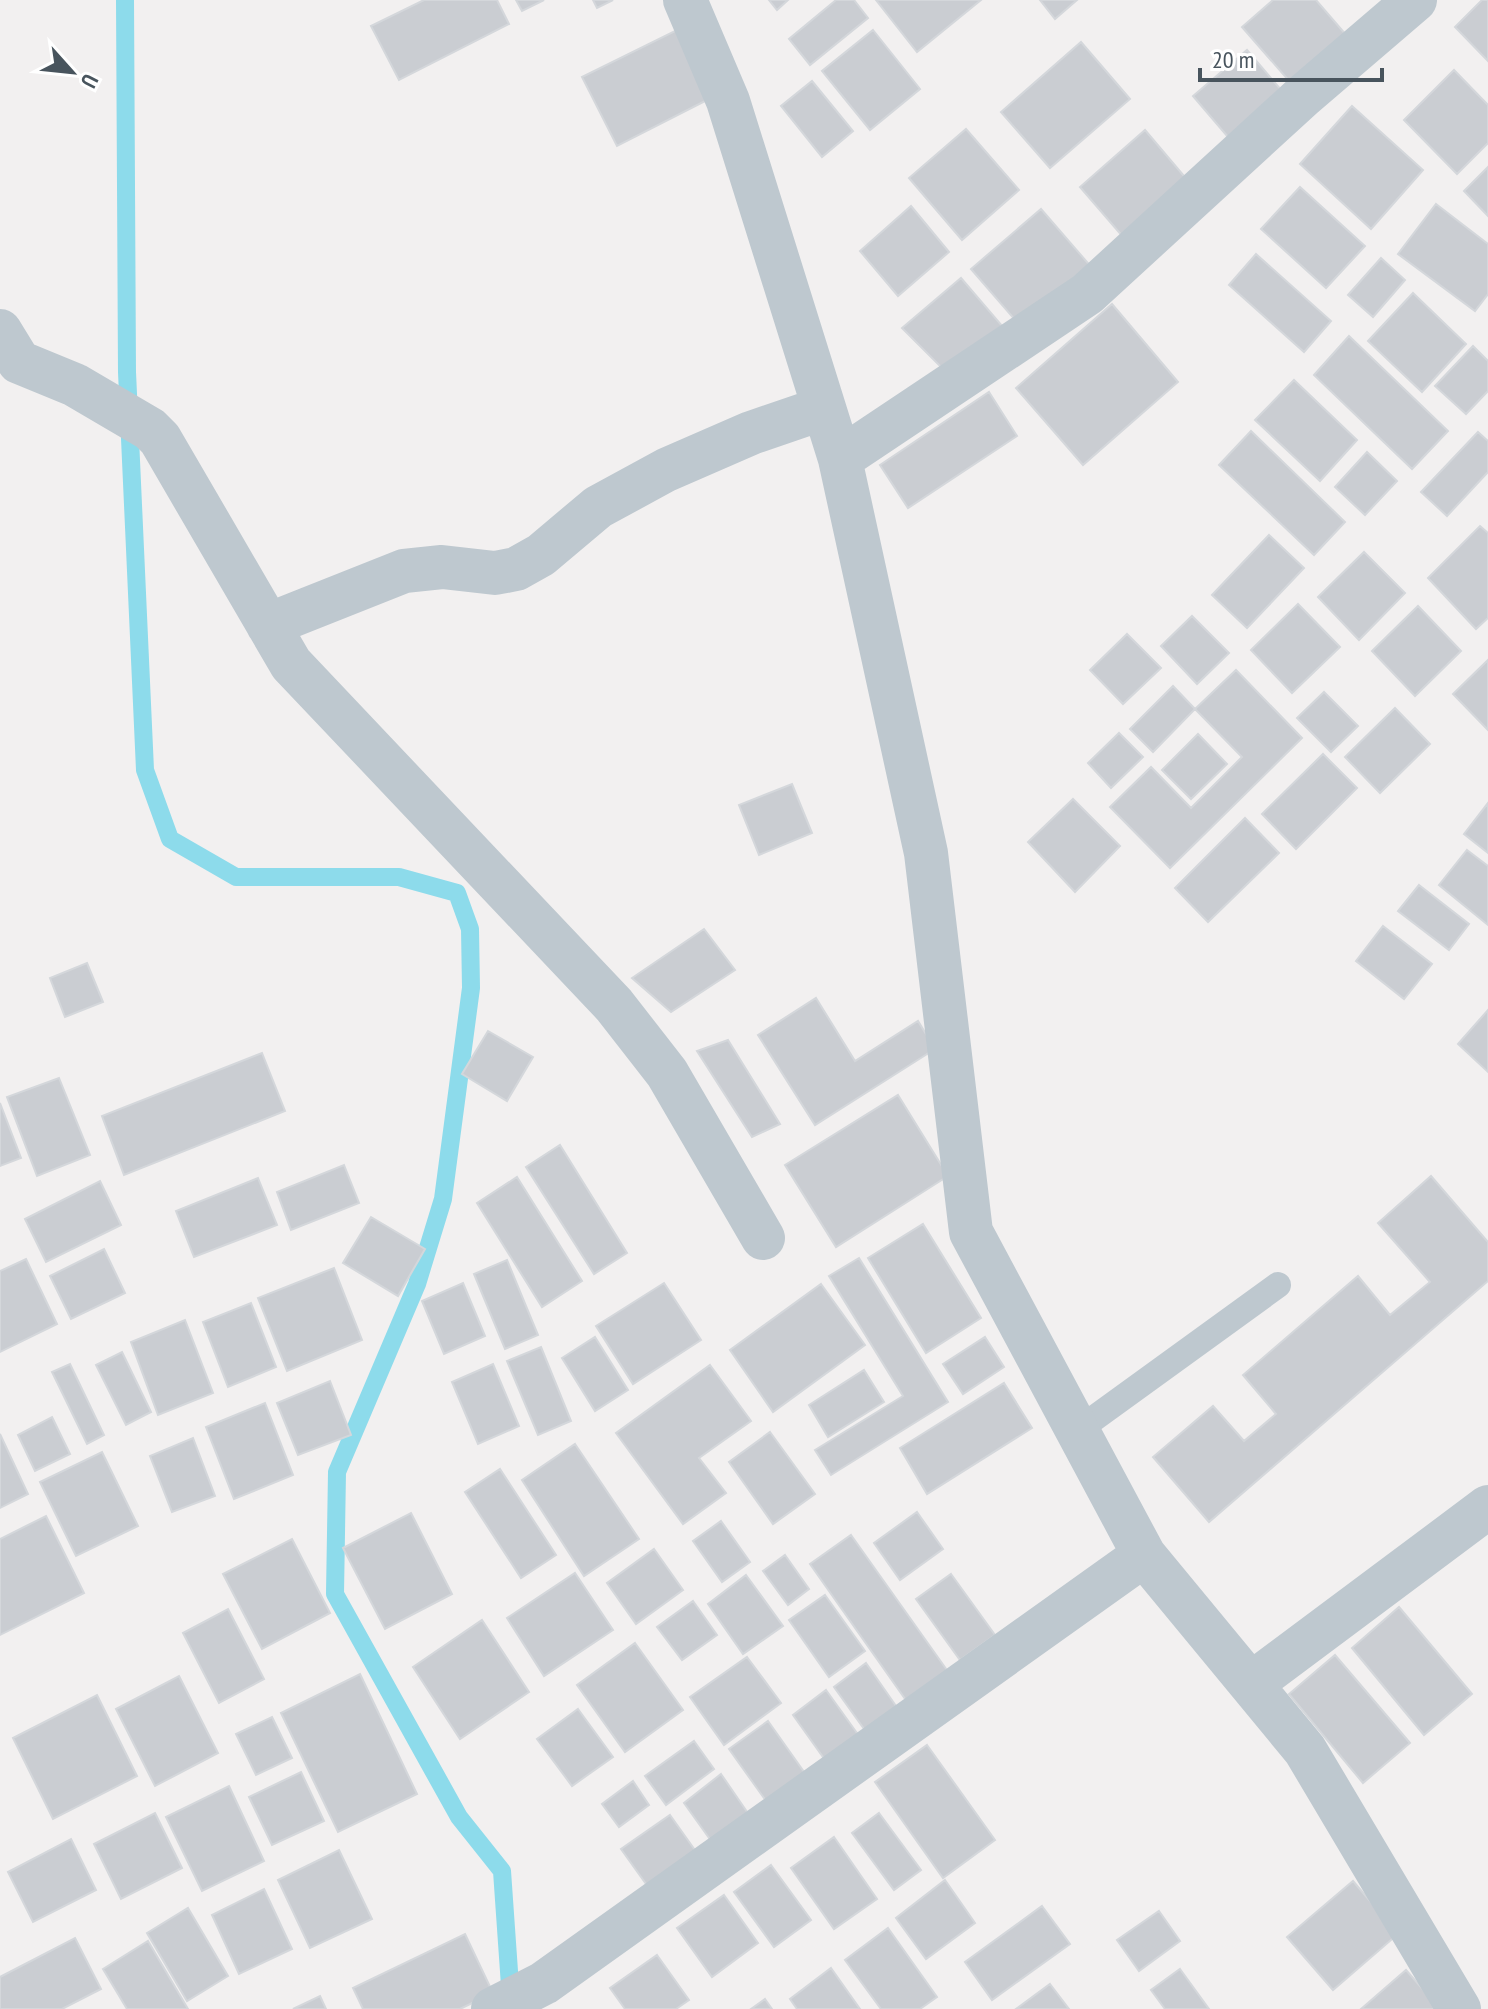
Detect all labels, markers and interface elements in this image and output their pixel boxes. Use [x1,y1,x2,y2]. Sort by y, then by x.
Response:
north arrow [32,32,112,112]
scale bar [1200,32,1382,82]
text: 20 m [1212,44,1254,75]
text: U [75,70,105,92]

